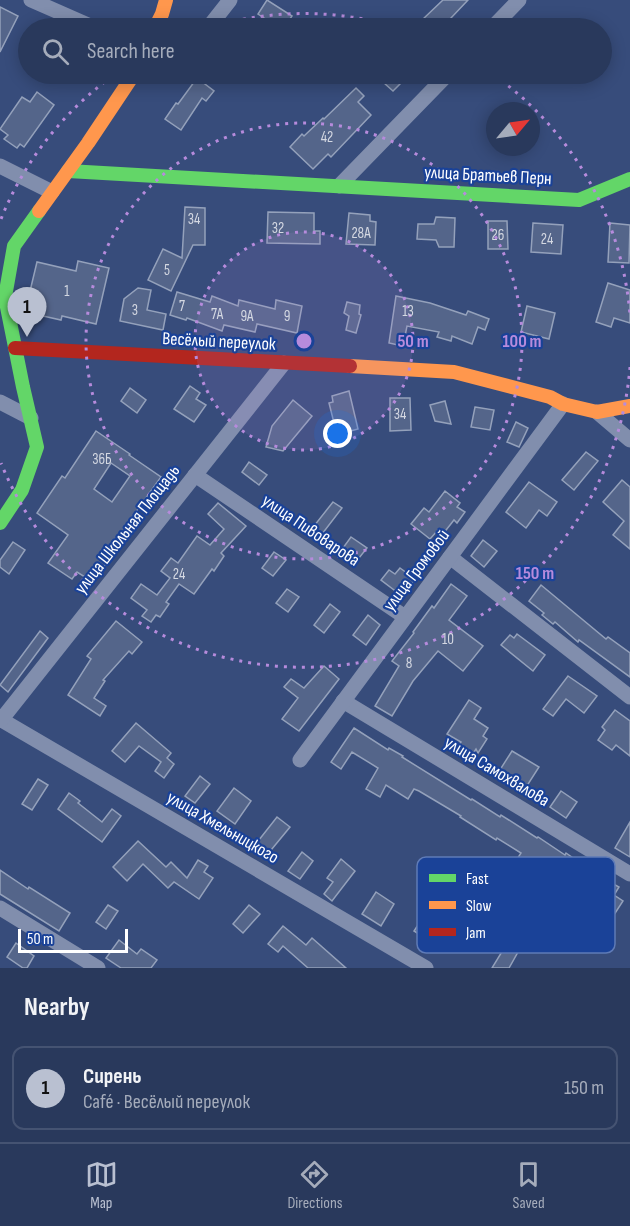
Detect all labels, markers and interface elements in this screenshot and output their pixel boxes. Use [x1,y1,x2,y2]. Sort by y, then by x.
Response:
search box [18,18,612,84]
icon: search [39,35,72,68]
text: Search here [87,38,174,65]
north arrow [486,102,540,156]
house number: 42 [321,128,333,147]
street label: улица Братьев Перн [424,162,552,189]
house number: 34 [188,210,200,229]
house number: 32 [272,219,284,238]
house number: 28А [351,224,371,243]
house number: 26 [492,226,504,245]
house number: 24 [541,230,553,249]
house number: 5 [164,261,170,280]
house number: 1 [64,282,70,301]
pin: 1 [8,288,46,337]
house number: 7 [179,297,185,316]
house number: 3 [132,301,138,320]
house number: 13 [402,302,414,321]
house number: 7А [211,305,224,324]
house number: 9А [240,307,254,326]
house number: 9 [284,307,290,326]
street label: Весёлый переулок [162,328,276,355]
centre of rings [294,331,314,351]
text: 50 m [397,331,429,352]
text: 100 m [503,331,542,352]
house number: 34 [394,405,406,424]
your location [323,419,352,448]
house number: 36Б [92,450,112,469]
street label: улица Школьная Площадь [70,461,184,598]
street label: улица Пивоварова [258,490,364,571]
street label: улица Громовой [379,525,454,615]
text: 150 m [516,563,554,584]
house number: 24 [173,565,185,584]
house number: 10 [442,630,454,649]
house number: 8 [406,654,412,673]
street label: улица Самохвалова [440,732,553,811]
street label: улица Хмельницкого [163,787,282,868]
legend [417,857,615,953]
text: Fast [466,870,489,889]
text: Slow [466,897,491,916]
text: Jam [465,924,486,943]
scale bar [18,926,128,954]
text: 50 m [27,930,53,949]
text: Nearby [24,992,90,1023]
text: Сирень [83,1063,142,1090]
text: 1 [42,1076,49,1100]
text: 150 m [564,1076,604,1100]
text: Café · Весёлый переулок [83,1090,250,1114]
tab: Map [85,1158,118,1213]
tab: Directions [287,1158,343,1213]
tab: Saved [512,1158,545,1213]

